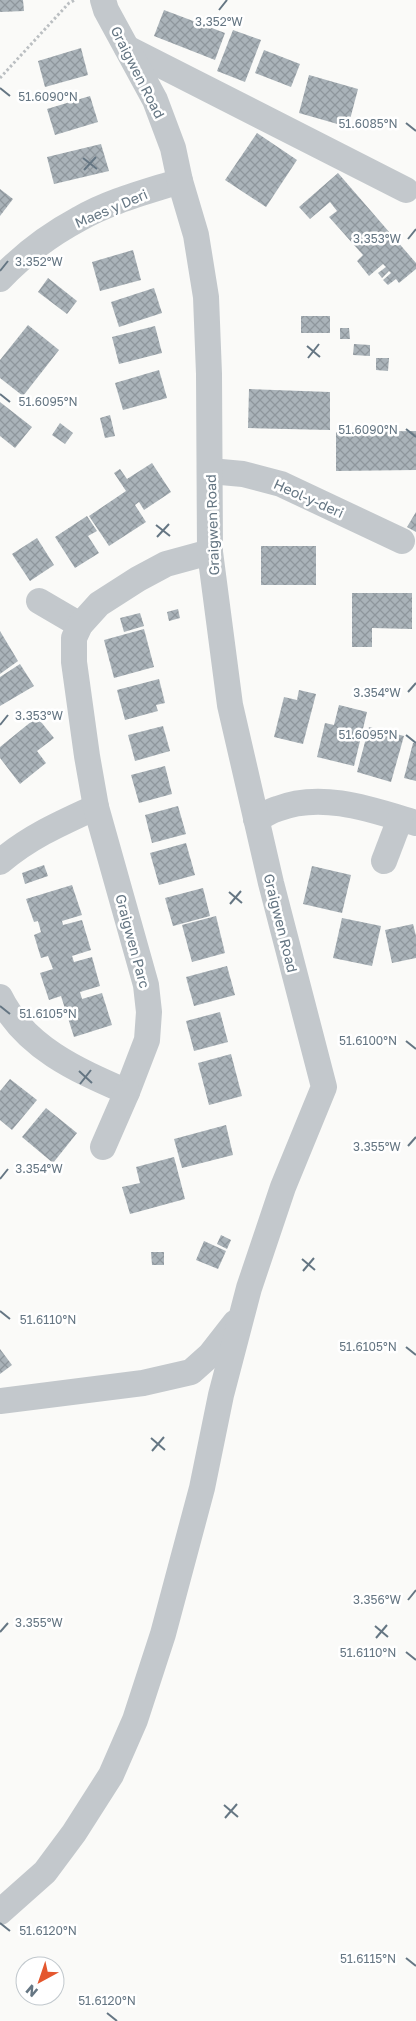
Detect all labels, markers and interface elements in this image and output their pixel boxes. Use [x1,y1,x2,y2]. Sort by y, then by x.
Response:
text: 3.352°W [195,14,243,29]
street label: Graigwen Road [107,23,169,121]
text: 51.6090°N [18,89,78,104]
text: 51.6085°N [338,116,398,131]
street label: Maes y Deri [72,185,150,231]
text: 3.353°W [353,231,401,246]
text: 3.352°W [15,254,63,269]
text: 51.6095°N [18,394,78,409]
text: 51.6090°N [338,422,398,437]
street label: Graigwen Road [202,474,222,576]
street label: Heol-y-deri [271,475,347,521]
text: 3.354°W [353,685,401,700]
text: 3.353°W [15,708,63,723]
text: 51.6095°N [338,727,398,742]
street label: Graigwen Road [261,872,301,974]
street label: Graigwen Parc [112,892,154,990]
text: 51.6105°N [19,1006,77,1021]
text: 51.6100°N [339,1033,397,1048]
text: 3.355°W [353,1139,401,1154]
text: 3.354°W [15,1161,63,1176]
text: 51.6110°N [20,1312,76,1327]
text: 51.6105°N [339,1339,397,1354]
text: 3.356°W [353,1592,402,1607]
text: 3.355°W [15,1615,63,1630]
text: 51.6110°N [340,1645,396,1660]
text: 51.6120°N [19,1923,77,1938]
text: 51.6115°N [340,1951,396,1966]
north arrow [15,1956,65,2006]
text: N [22,1981,41,2001]
text: 51.6120°N [78,1993,136,2008]

